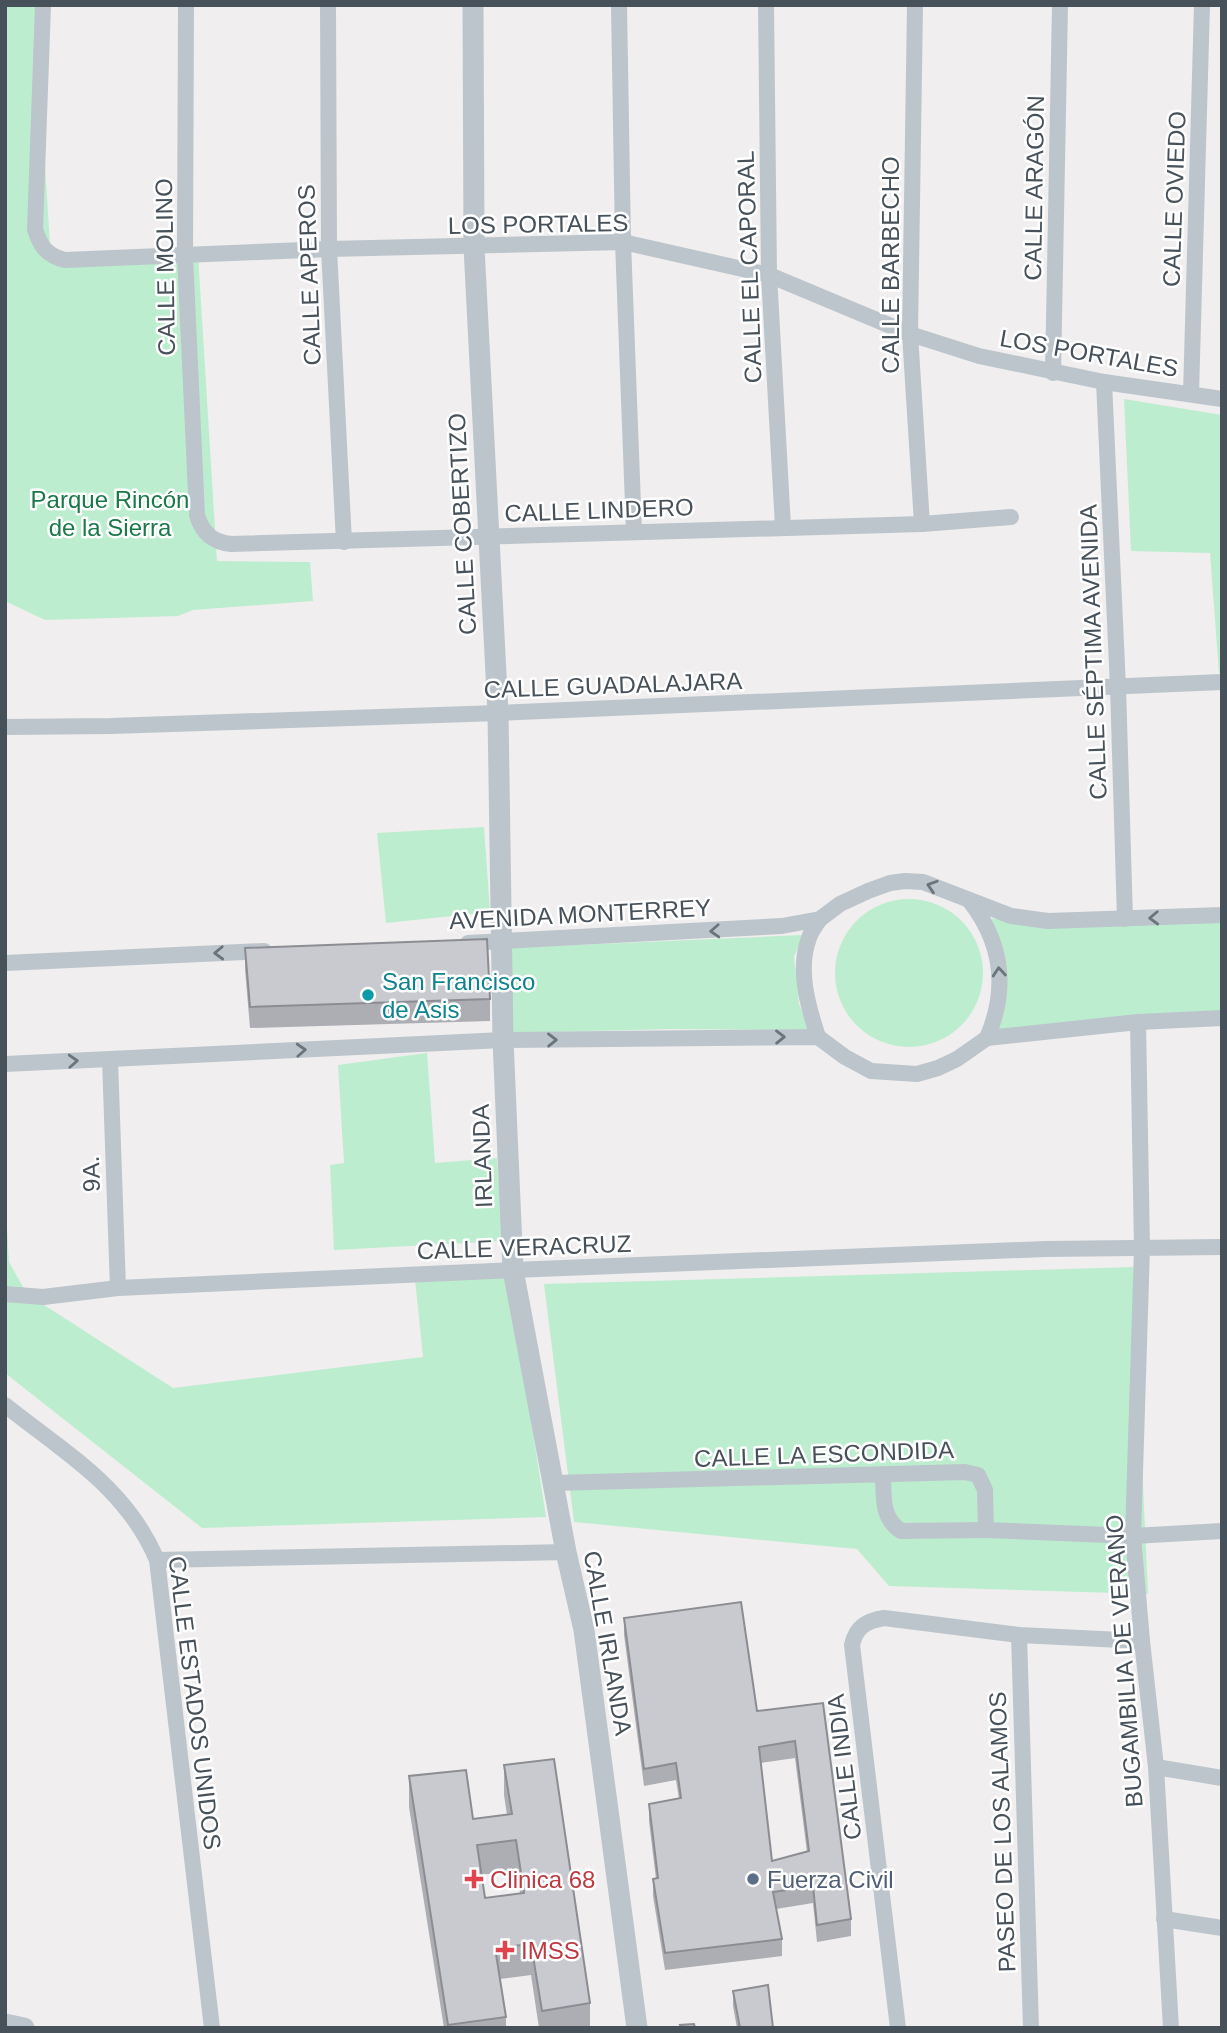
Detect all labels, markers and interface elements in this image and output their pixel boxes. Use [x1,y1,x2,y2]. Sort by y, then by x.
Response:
street label: CALLE ARAGÓN [1019,95,1049,281]
street label: CALLE OVIEDO [1157,111,1191,287]
street label: CALLE EL CAPORAL [731,150,767,384]
street label: CALLE BARBECHO [877,156,904,374]
street label: CALLE MOLINO [150,178,180,356]
street label: CALLE APEROS [292,184,326,366]
street label: LOS PORTALES [448,209,628,239]
street label: LOS PORTALES [998,324,1180,382]
street label: CALLE COBERTIZO [443,412,481,636]
park label: Parque Rincón de la Sierra [31,486,189,541]
street label: CALLE LINDERO [504,493,694,527]
street label: CALLE SÉPTIMA AVENIDA [1074,504,1112,800]
street label: CALLE GUADALAJARA [483,667,743,703]
one-way arrow [927,880,939,894]
street label: AVENIDA MONTERREY [448,894,712,934]
one-way arrow [1148,911,1159,926]
one-way arrow [710,923,721,938]
one-way arrow [213,946,224,961]
one-way arrow [992,967,1007,978]
place label: San Francisco de Asis [382,968,535,1023]
marker: San Francisco de Asis [360,987,376,1003]
one-way arrow [775,1029,786,1045]
one-way arrow [548,1032,558,1048]
one-way arrow [295,1043,306,1058]
one-way arrow [68,1054,79,1069]
street label: IRLANDA [467,1104,497,1208]
street label: 9A. [77,1156,105,1192]
street label: CALLE VERACRUZ [416,1230,632,1264]
street label: CALLE LA ESCONDIDA [694,1436,954,1472]
street label: BUGAMBILIA DE VERANO [1100,1514,1148,1808]
street label: CALLE IRLANDA [578,1549,638,1737]
street label: CALLE ESTADOS UNIDOS [164,1555,226,1851]
street label: PASEO DE LOS ALAMOS [984,1691,1020,1973]
street label: CALLE INDIA [822,1693,866,1841]
place label: Clinica 68 [490,1866,595,1893]
place label: Fuerza Civil [767,1866,894,1893]
marker: Clinica 68 [464,1869,484,1889]
marker: Fuerza Civil [745,1871,761,1887]
place label: IMSS [521,1937,580,1964]
marker: IMSS [495,1940,515,1960]

